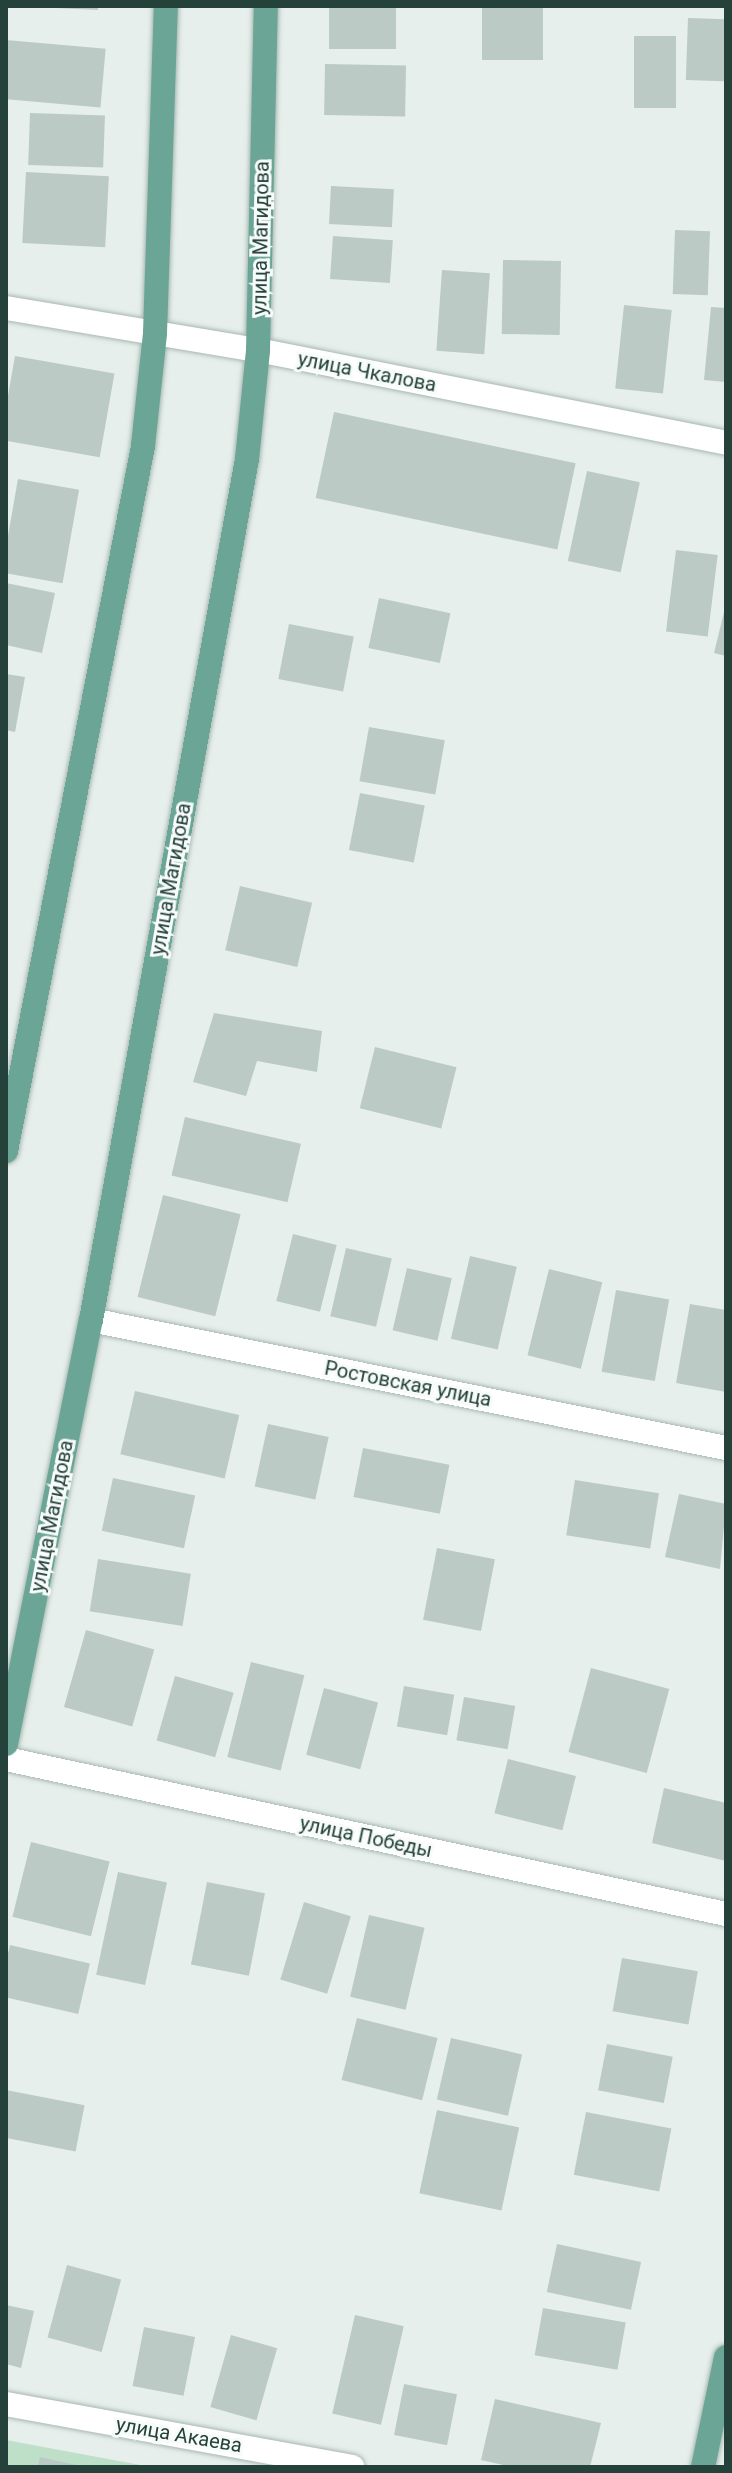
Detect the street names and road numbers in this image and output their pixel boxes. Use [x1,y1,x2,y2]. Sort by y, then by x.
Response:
street label: улица Магидова [248,161,274,315]
street label: улица Чкалова [296,347,438,397]
street label: улица Магидова [146,801,196,957]
street label: Ростовская улица [323,1356,493,1412]
street label: улица Магидова [26,1438,78,1594]
street label: улица Победы [298,1811,434,1863]
street label: улица Акаева [114,2412,244,2458]

